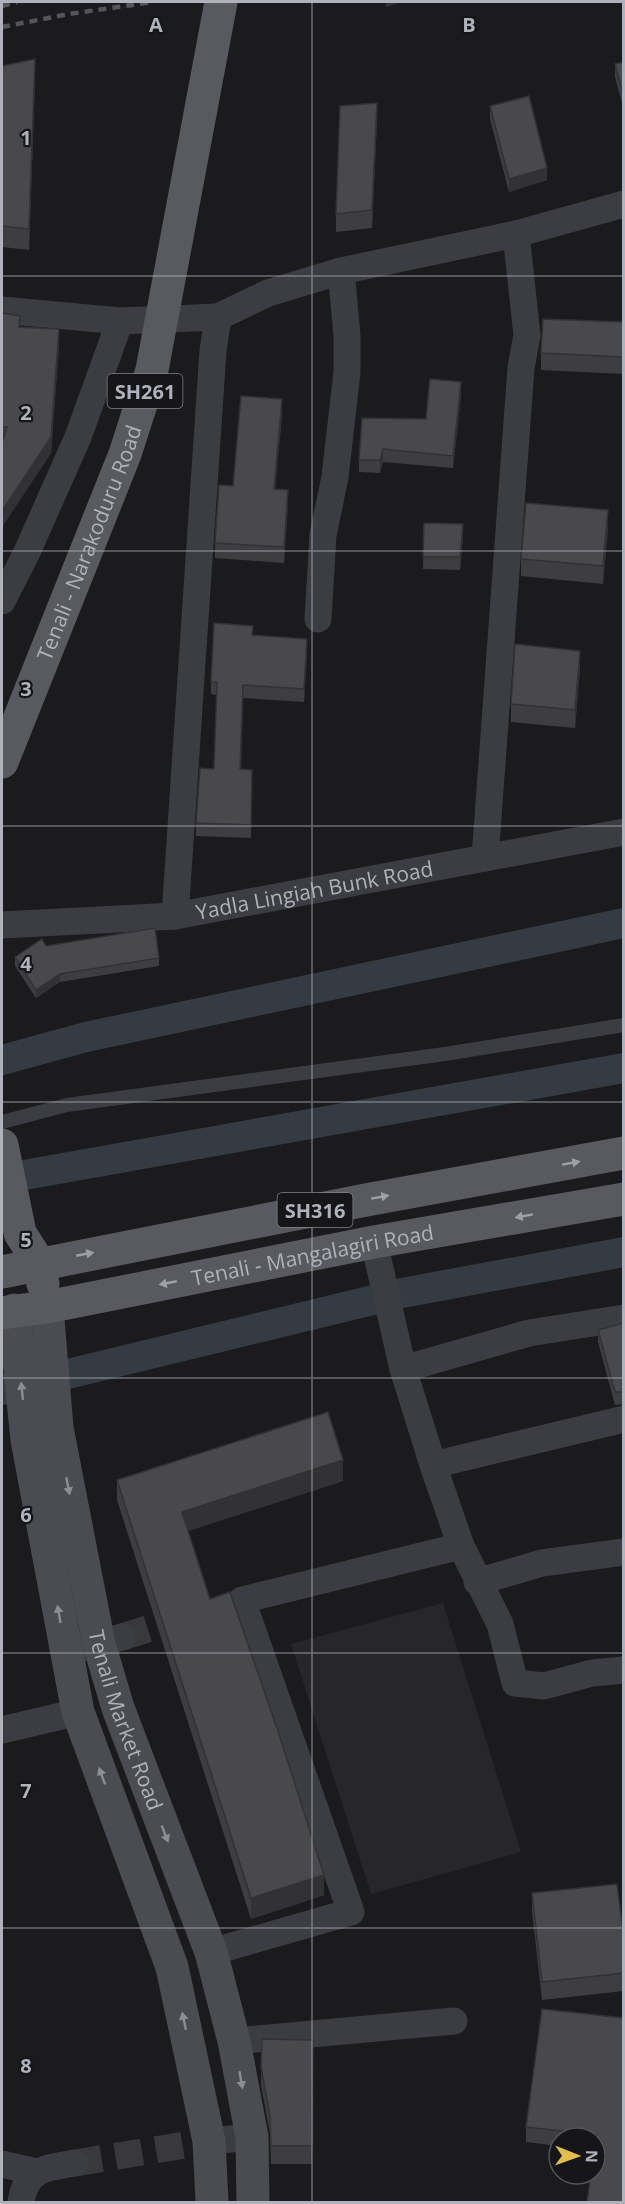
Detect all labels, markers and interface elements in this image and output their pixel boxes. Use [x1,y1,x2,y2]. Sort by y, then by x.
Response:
text: A [149,11,163,38]
text: B [462,11,476,38]
text: 1 [20,124,32,151]
road number: SH261 [108,374,182,408]
text: 2 [20,399,32,426]
street label: Tenali - Narakoduru Road [30,422,147,664]
text: 3 [20,675,32,702]
street label: Yadla Lingiah Bunk Road [193,854,435,926]
text: 4 [20,950,32,977]
one-way arrow [562,1158,581,1167]
one-way arrow [370,1192,389,1201]
road number: SH316 [278,1193,352,1227]
one-way arrow [515,1212,534,1221]
street label: Tenali - Mangalagiri Road [189,1218,436,1292]
text: 5 [20,1226,32,1253]
one-way arrow [76,1249,95,1258]
one-way arrow [158,1279,177,1288]
one-way arrow [17,1381,27,1400]
one-way arrow [64,1476,73,1495]
text: 6 [20,1501,32,1528]
one-way arrow [54,1604,63,1623]
street label: Tenali Market Road [83,1628,170,1814]
one-way arrow [97,1767,107,1785]
text: 7 [20,1777,32,1804]
one-way arrow [160,1826,170,1844]
one-way arrow [178,2011,188,2030]
text: 8 [20,2052,32,2079]
one-way arrow [237,2071,246,2090]
north arrow [547,2126,607,2186]
text: N [581,2150,603,2163]

